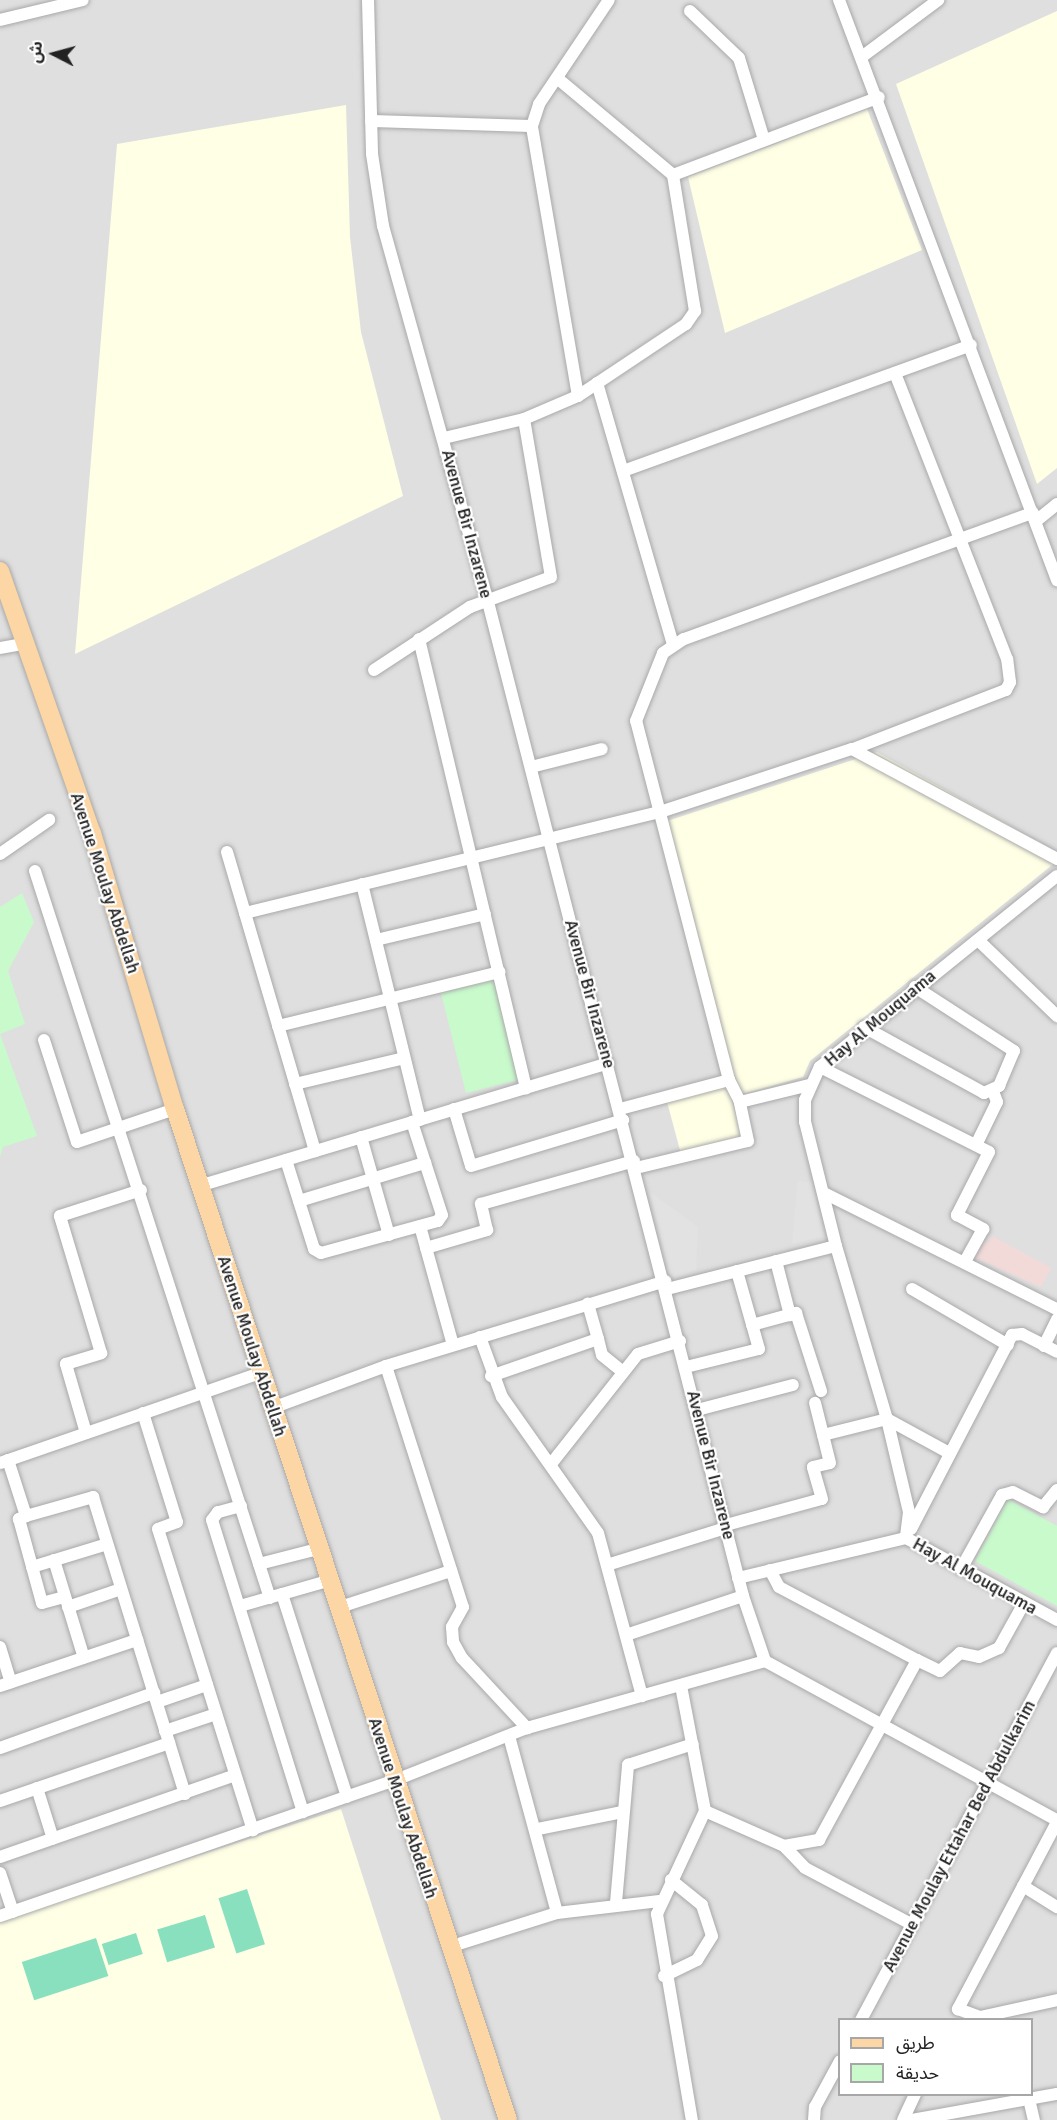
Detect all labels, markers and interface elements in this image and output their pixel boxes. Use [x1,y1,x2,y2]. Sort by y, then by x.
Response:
north arrow [24,24,84,84]
text: ش [25,40,47,64]
street label: Avenue Bir Inzarene [437,447,497,601]
street label: Avenue Moulay Abdellah [66,790,144,976]
street label: Avenue Bir Inzarene [560,917,620,1071]
street label: Hay Al Mouquama [820,965,940,1071]
street label: Avenue Moulay Abdellah [213,1253,291,1439]
street label: Avenue Bir Inzarene [682,1388,740,1542]
street label: Hay Al Mouquama [909,1533,1041,1619]
street label: Avenue Moulay Ettahar Bed Abdulkarim [878,1696,1040,1976]
street label: Avenue Moulay Abdellah [364,1715,442,1901]
legend [838,2018,1033,2096]
text: طريق [896,2032,935,2054]
text: حديقة [896,2062,939,2084]

